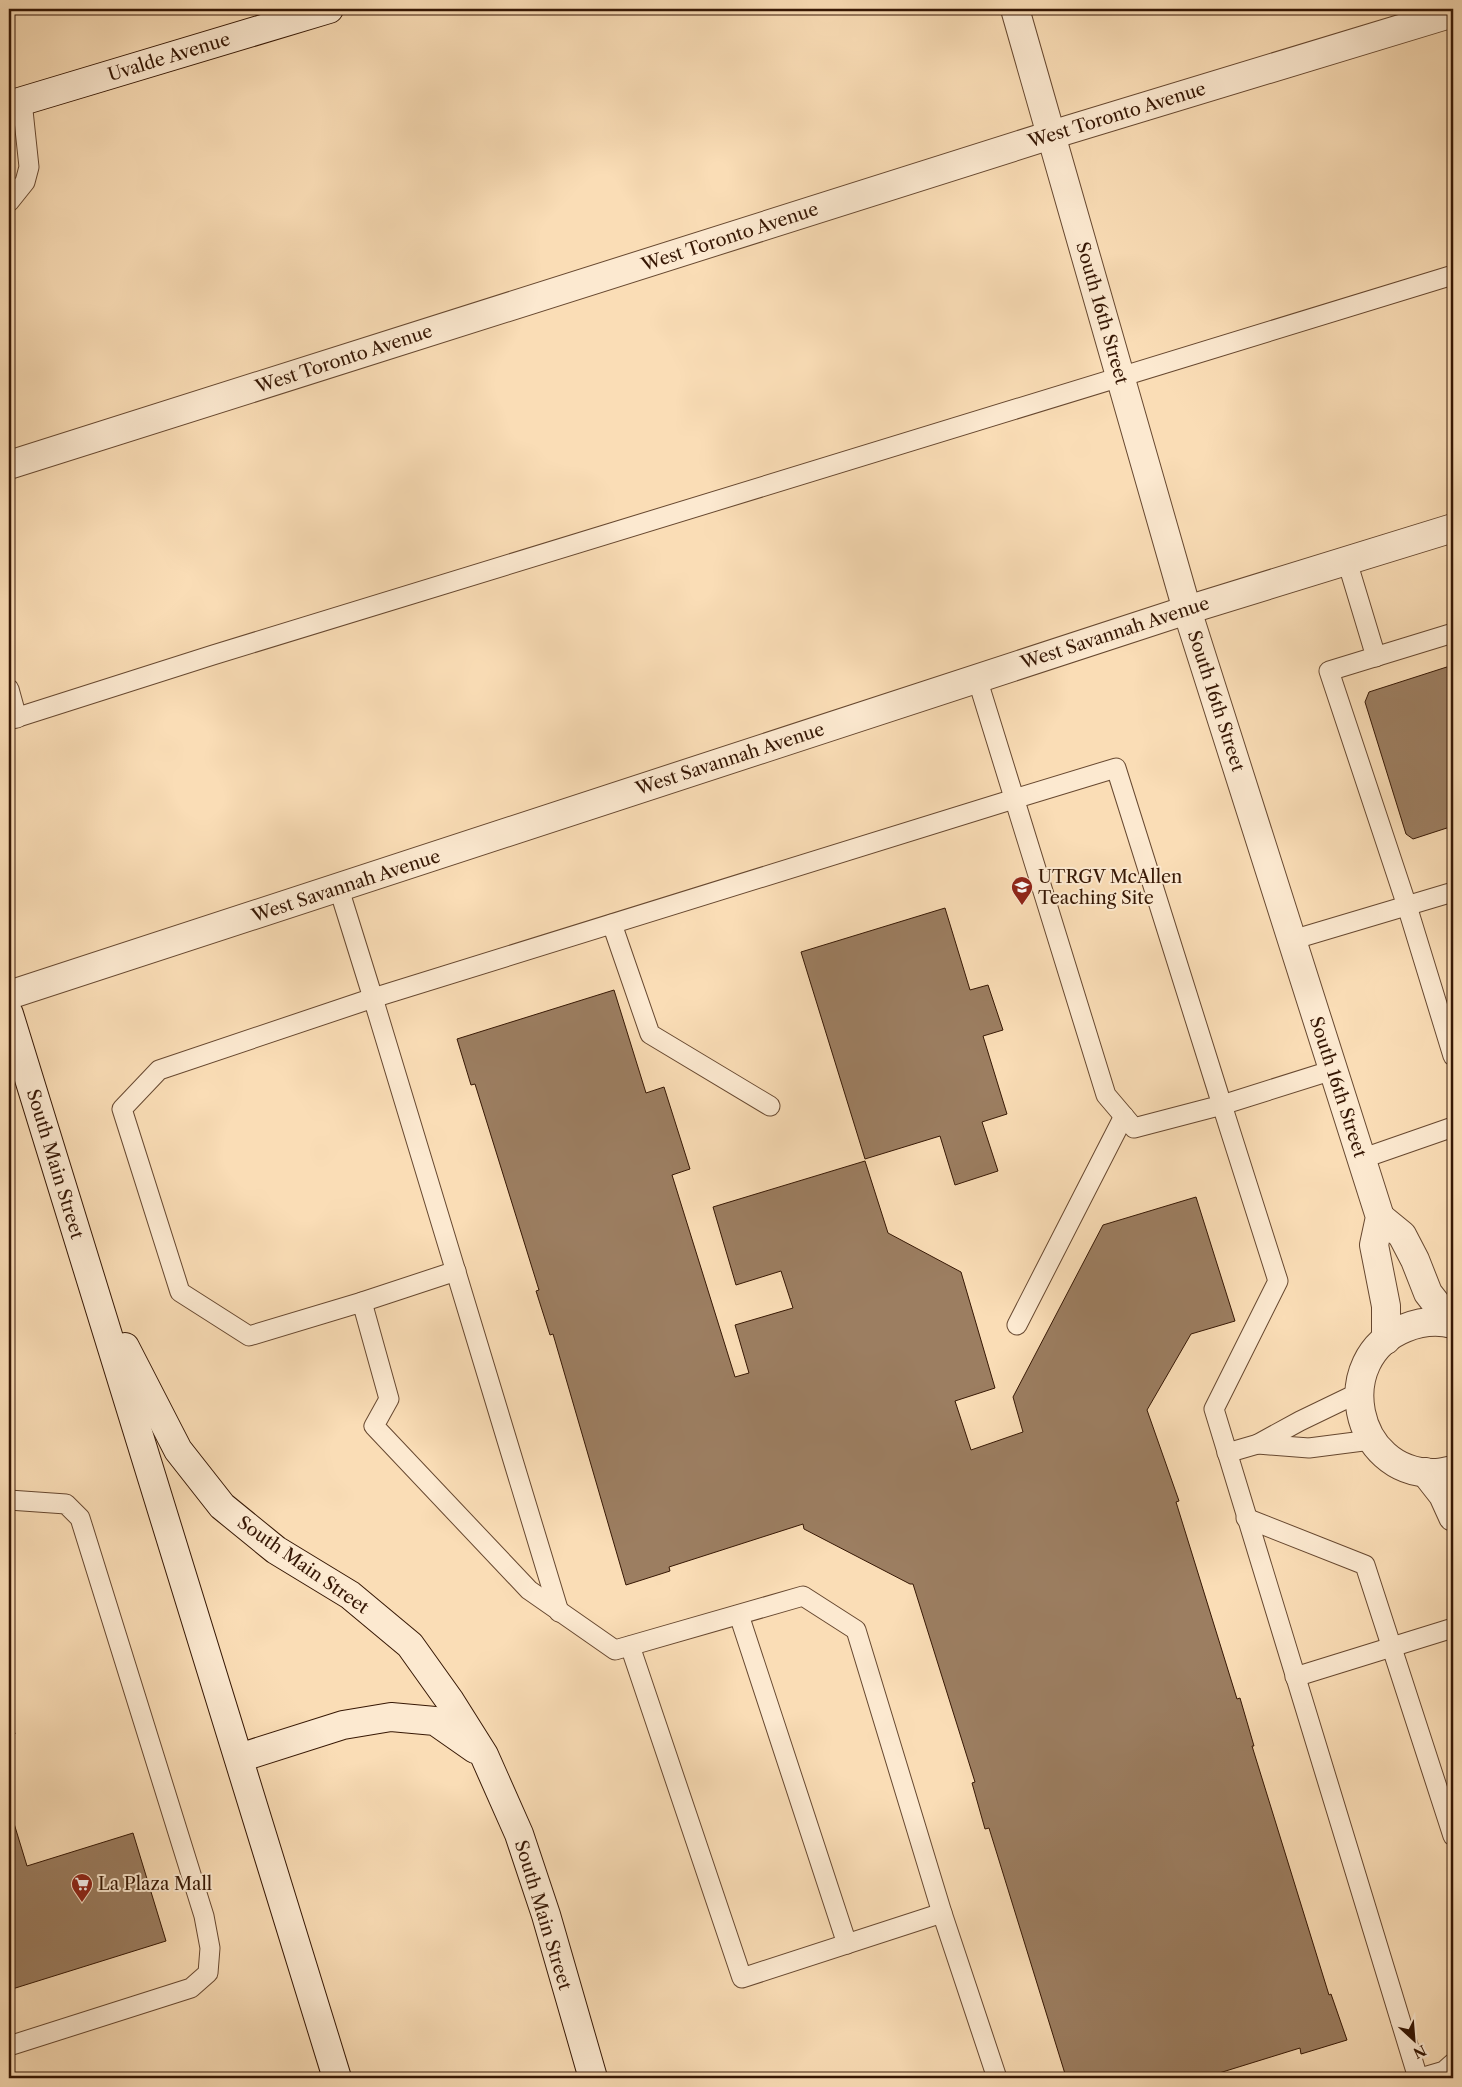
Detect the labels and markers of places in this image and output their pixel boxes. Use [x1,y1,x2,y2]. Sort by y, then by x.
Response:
place label: UTRGV McAllen Teaching Site [1038,866,1182,909]
school or university icon: UTRGV McAllen Teaching Site [1010,875,1034,906]
supermarket icon: La Plaza Mall [70,1872,94,1903]
place label: La Plaza Mall [98,1873,212,1895]

